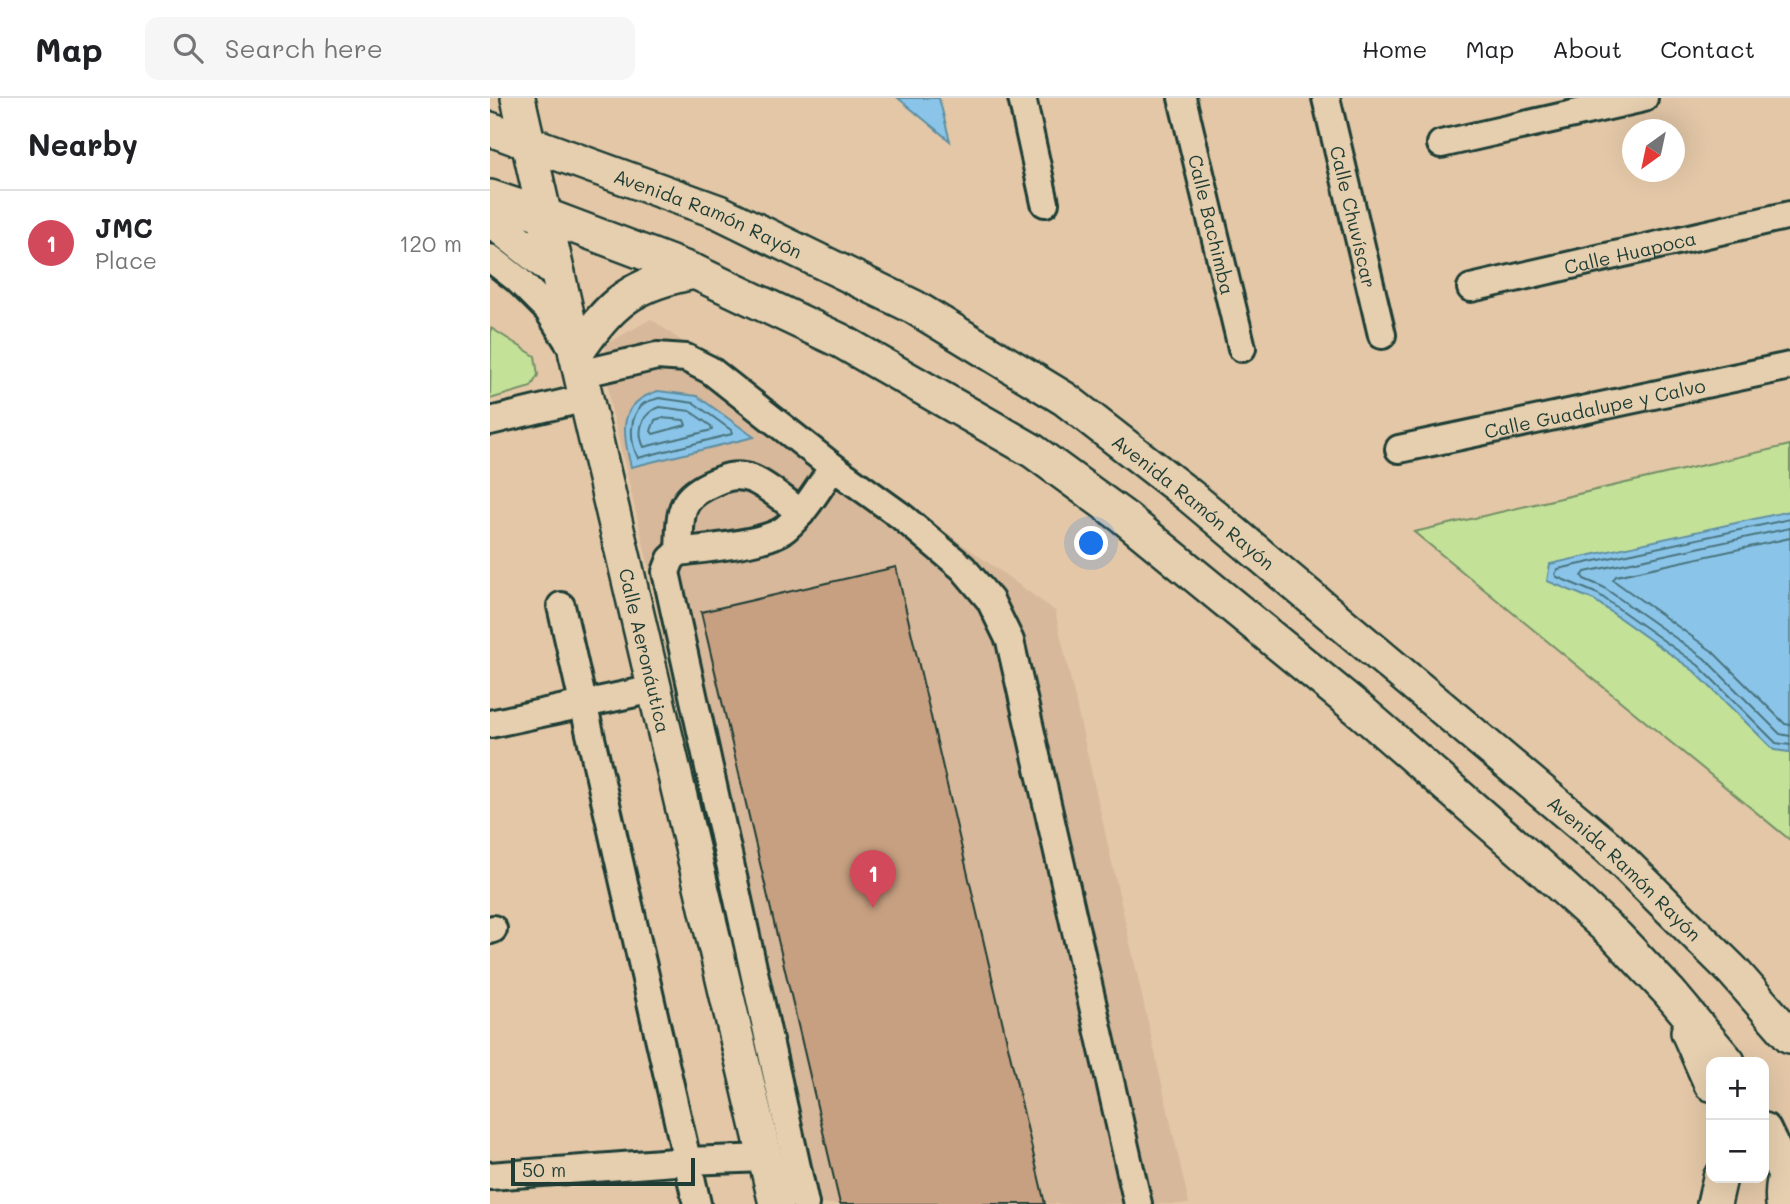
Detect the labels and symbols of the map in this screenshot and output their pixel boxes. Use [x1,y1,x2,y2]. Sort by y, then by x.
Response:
north arrow [1622,119,1685,182]
street label: Calle Chuvíscar [1325,143,1383,290]
street label: Calle Bachimba [1183,152,1241,297]
street label: Avenida Ramón Rayón [611,163,807,263]
street label: Calle Huapoca [1561,224,1698,279]
street label: Calle Guadalupe y Calvo [1482,372,1707,443]
street label: Avenida Ramón Rayón [1108,428,1280,575]
your location [1074,526,1108,560]
street label: Calle Aeronáutica [614,566,677,735]
street label: Avenida Ramón Rayón [1543,790,1708,946]
pin: 1 [850,850,896,908]
scale bar [511,1155,695,1187]

